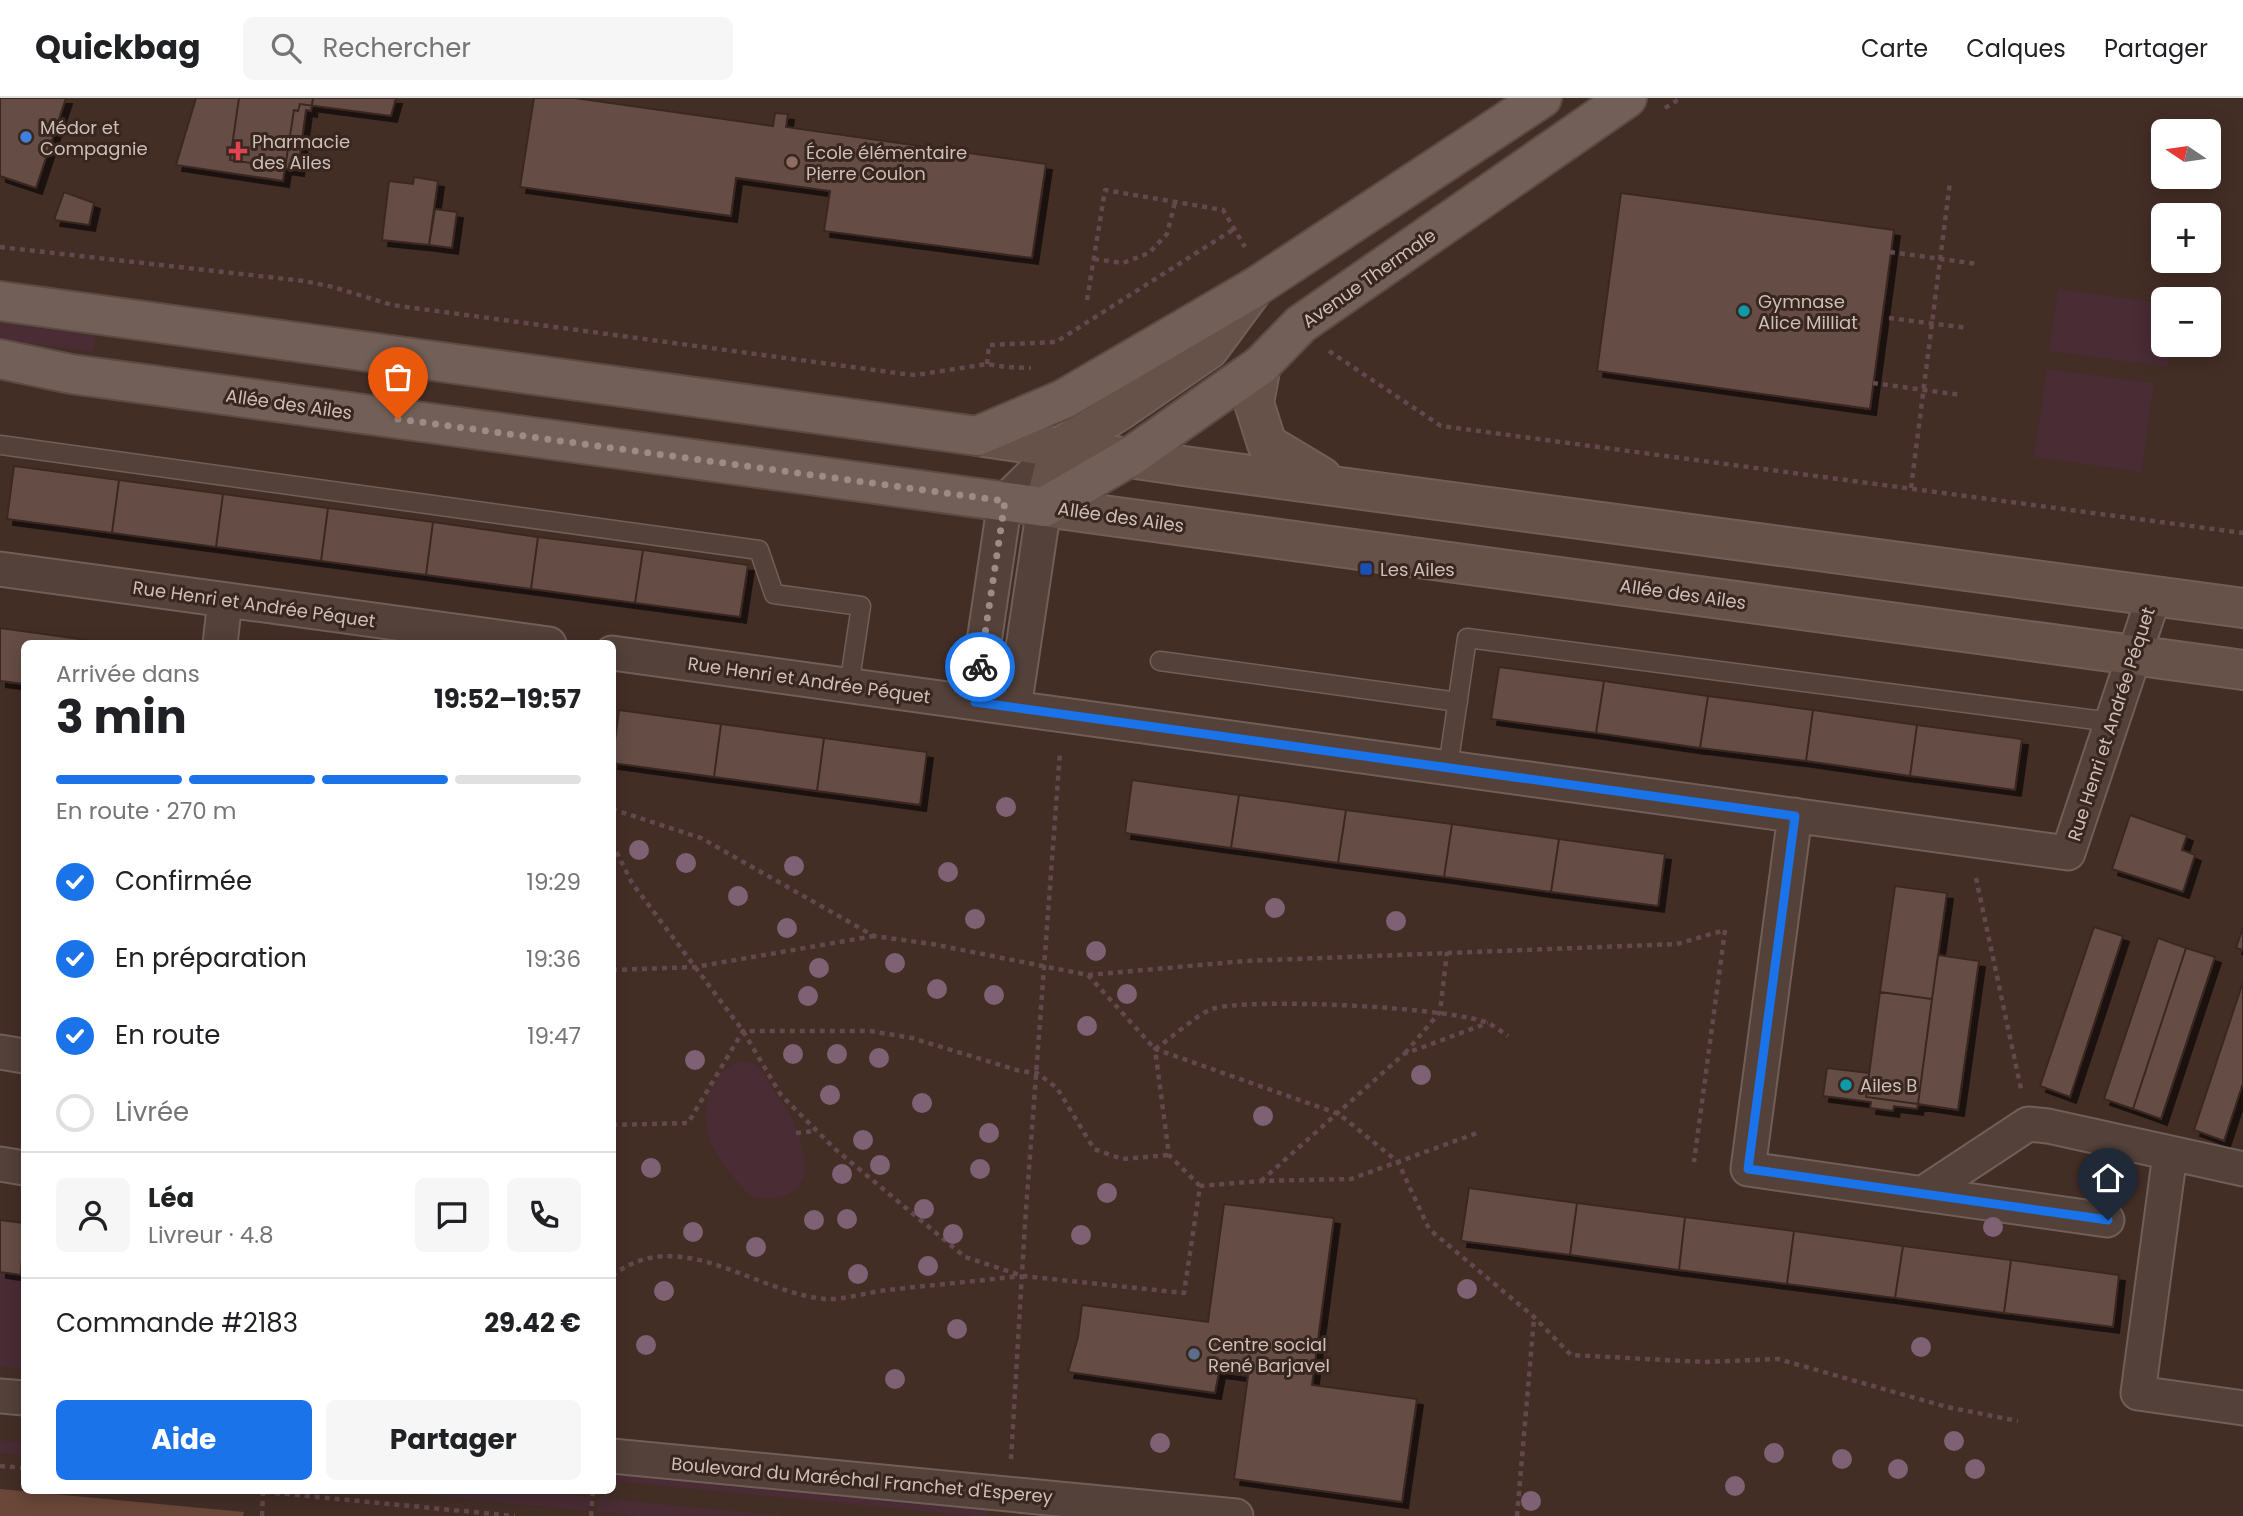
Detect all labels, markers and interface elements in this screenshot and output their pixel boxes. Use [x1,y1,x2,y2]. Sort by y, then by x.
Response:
search box [243,17,733,80]
text: Quickbag [35,24,201,71]
icon: search [267,29,305,67]
text: Rechercher [323,30,471,66]
text: Carte [1861,32,1928,65]
text: Calques [1966,32,2066,65]
text: Partager [2104,32,2208,65]
place label: Médor et Compagnie [40,115,148,161]
north arrow [2151,119,2221,189]
map controls [2151,119,2221,357]
marker: Médor et Compagnie [18,129,34,145]
place label: Pharmacie des Ailes [252,129,350,175]
place label: École élémentaire Pierre Coulon [806,140,967,186]
marker: Pharmacie des Ailes [230,143,246,159]
marker: École élémentaire Pierre Coulon [784,154,800,170]
button: + [2151,203,2221,273]
street label: Avenue Thermale [1297,222,1441,334]
button: − [2151,287,2221,357]
place label: Gymnase Alice Milliat [1758,289,1858,335]
marker: Gymnase Alice Milliat [1736,303,1752,319]
pin [368,347,428,419]
icon: bag [379,358,417,396]
street label: Allée des Ailes [224,383,354,425]
street label: Allée des Ailes [1056,496,1186,538]
place label: Les Ailes [1380,557,1455,582]
marker: Les Ailes [1358,561,1374,577]
street label: Allée des Ailes [1618,573,1748,615]
street label: Rue Henri et Andrée Péquet [131,575,377,633]
street label: Rue Henri et Andrée Péquet [2061,604,2161,844]
courier [945,632,1015,702]
icon: bike [961,648,999,686]
street label: Rue Henri et Andrée Péquet [686,651,932,709]
text: Arrivée dans [56,658,200,690]
text: 19:52–19:57 [434,681,581,717]
text: 3 min [56,685,187,749]
text: En route · 270 m [56,795,237,827]
icon: check [56,863,94,901]
text: Confirmée [115,863,252,899]
text: 19:29 [527,866,581,898]
icon: check [56,940,94,978]
text: En préparation [115,940,307,976]
text: 19:36 [526,943,581,975]
icon: check [56,1017,94,1055]
text: En route [115,1017,220,1053]
text: 19:47 [527,1020,581,1052]
place label: Ailes B [1860,1073,1917,1098]
marker: Ailes B [1838,1077,1854,1093]
text: Livrée [115,1094,189,1130]
pin [2078,1148,2138,1220]
icon: home [2089,1159,2127,1197]
button: person [56,1178,130,1252]
button: chat [415,1178,489,1252]
button: phone [507,1178,581,1252]
text: Léa [148,1180,194,1216]
text: Livreur · 4.8 [148,1219,274,1251]
text: Commande #2183 [56,1305,298,1341]
text: 29.42 € [484,1305,581,1341]
place label: Centre social René Barjavel [1208,1332,1330,1378]
marker: Centre social René Barjavel [1186,1346,1202,1362]
button: Aide [56,1400,312,1480]
button: Partager [326,1400,581,1480]
street label: Boulevard du Maréchal Franchet d'Esperey [670,1451,1054,1509]

